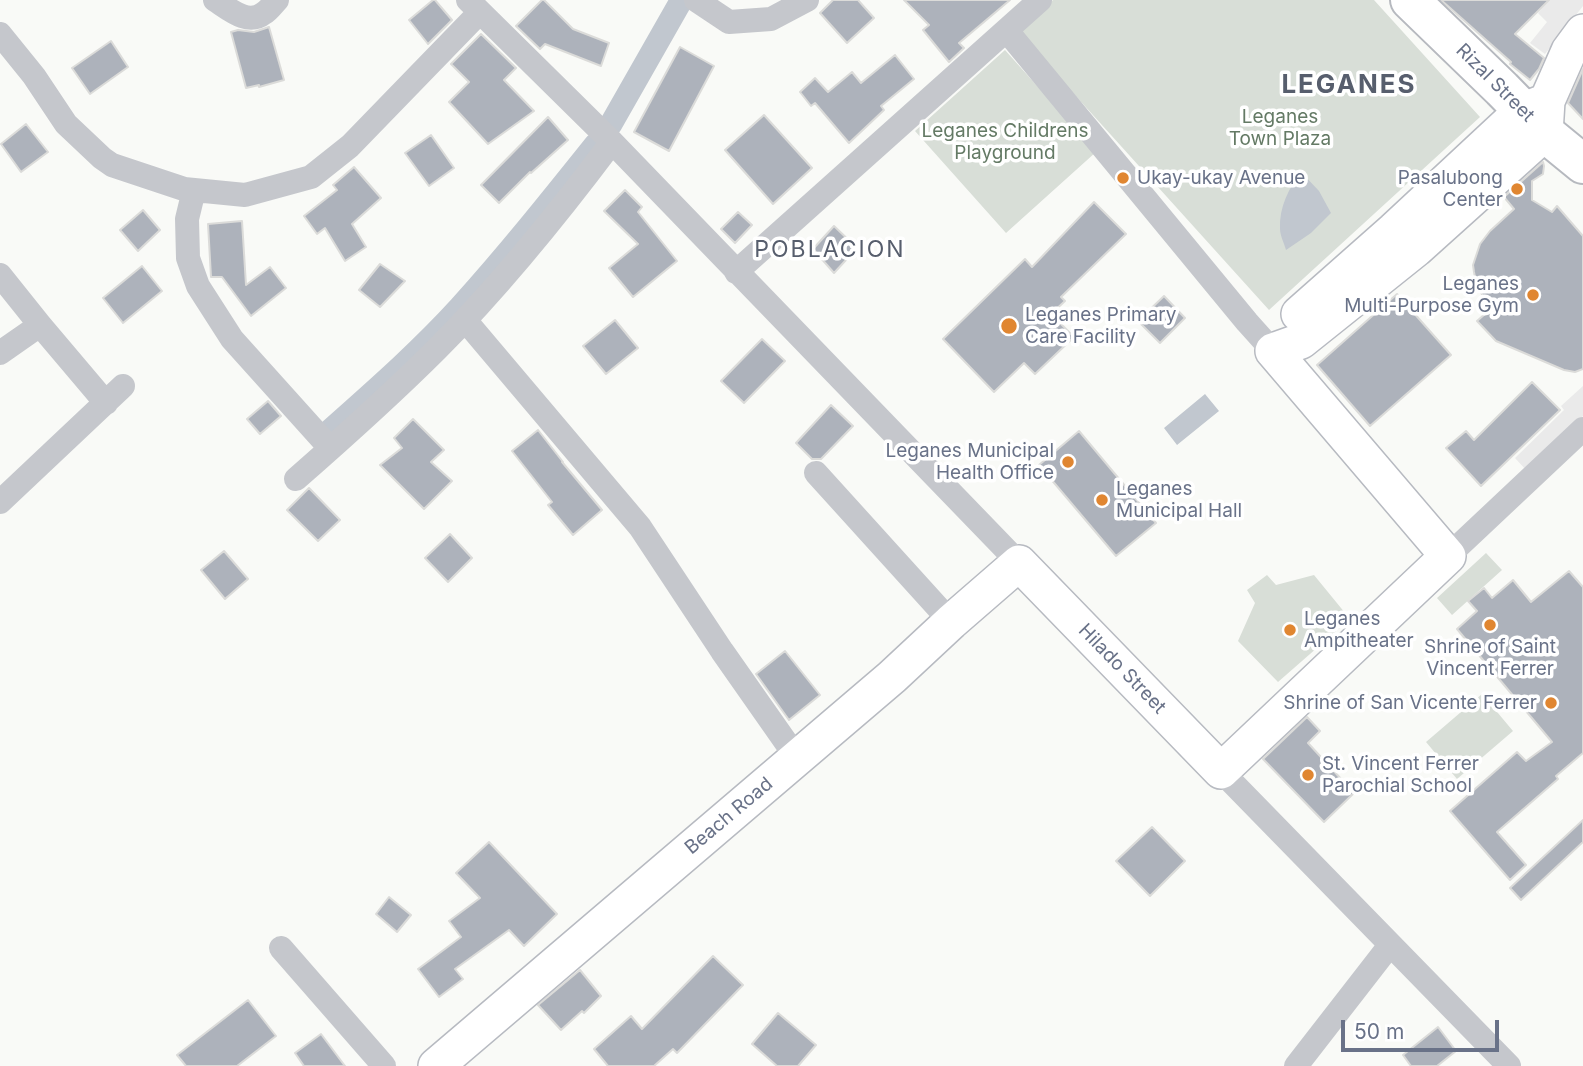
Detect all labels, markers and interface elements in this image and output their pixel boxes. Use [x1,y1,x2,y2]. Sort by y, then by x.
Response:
street label: Rizal Street [1451,39,1539,127]
district label: LEGANES [1282,69,1416,101]
park label: Leganes Town Plaza [1229,106,1331,150]
park label: Leganes Childrens Playground [922,120,1088,164]
place label: Ukay-ukay Avenue [1137,167,1305,189]
place label: Pasalubong Center [1398,167,1503,211]
marker: Ukay-ukay Avenue [1115,170,1131,186]
marker: Pasalubong Center [1509,181,1525,197]
district label: POBLACION [755,236,905,264]
place label: Leganes Multi-Purpose Gym [1344,273,1519,317]
marker: Leganes Multi-Purpose Gym [1525,287,1541,303]
place label: Leganes Primary Care Facility [1025,304,1176,348]
marker: Leganes Primary Care Facility [999,316,1019,336]
place label: Leganes Municipal Health Office [885,440,1054,484]
marker: Leganes Municipal Health Office [1060,454,1076,470]
place label: Leganes Municipal Hall [1116,478,1242,522]
marker: Leganes Municipal Hall [1094,492,1110,508]
place label: Leganes Ampitheater [1304,608,1414,652]
marker: Shrine of Saint Vincent Ferrer [1482,617,1498,633]
street label: Hilado Street [1074,619,1170,719]
marker: Leganes Ampitheater [1282,622,1298,638]
place label: Shrine of Saint Vincent Ferrer [1424,636,1556,680]
place label: Shrine of San Vicente Ferrer [1283,692,1537,714]
marker: Shrine of San Vicente Ferrer [1543,695,1559,711]
place label: St. Vincent Ferrer Parochial School [1322,753,1479,797]
marker: St. Vincent Ferrer Parochial School [1300,767,1316,783]
street label: Beach Road [680,773,778,859]
scale bar [1345,1006,1502,1050]
text: 50 m [1354,1019,1404,1044]

